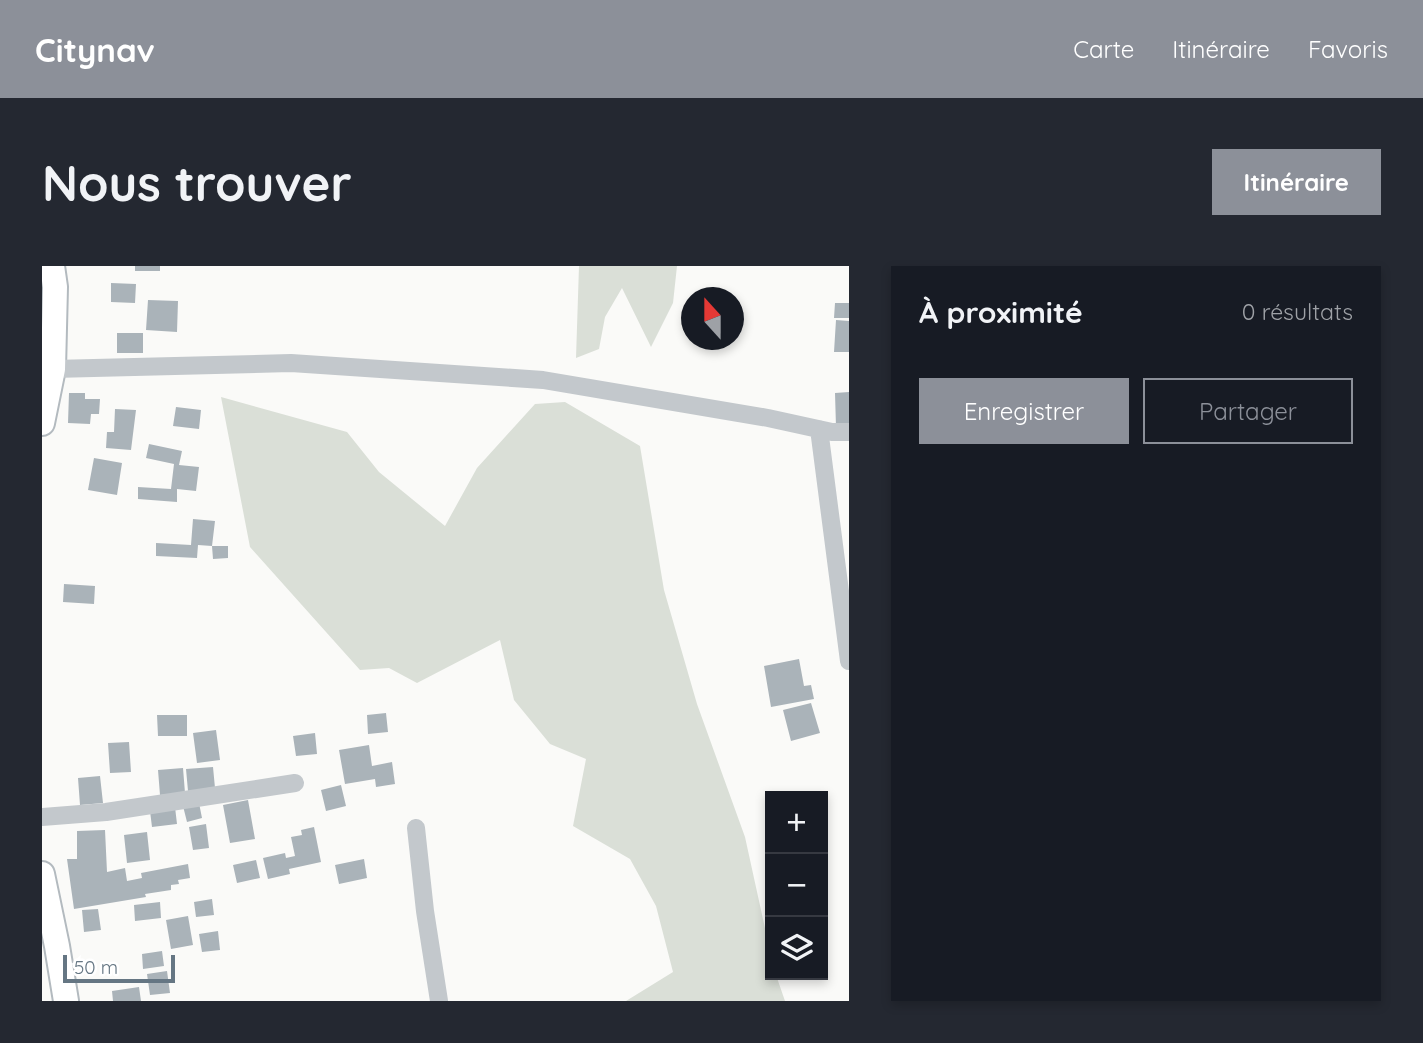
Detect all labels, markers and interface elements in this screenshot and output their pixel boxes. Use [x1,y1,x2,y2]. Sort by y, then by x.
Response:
text: Citynav [35,29,155,70]
text: Carte [1073,34,1134,64]
text: Itinéraire [1172,34,1270,64]
text: Favoris [1308,34,1388,64]
button: Itinéraire [1212,149,1381,215]
text: Nous trouver [42,152,352,213]
north arrow [681,287,744,350]
text: À proximité [919,293,1083,331]
text: 0 résultats [1242,297,1353,326]
button: Enregistrer [919,378,1129,444]
button: Partager [1143,378,1353,444]
map controls [765,791,828,980]
button: + [765,791,828,854]
button: − [765,854,828,917]
button: layers [765,917,828,980]
scale bar [63,952,175,984]
text: 50 m [74,955,118,979]

